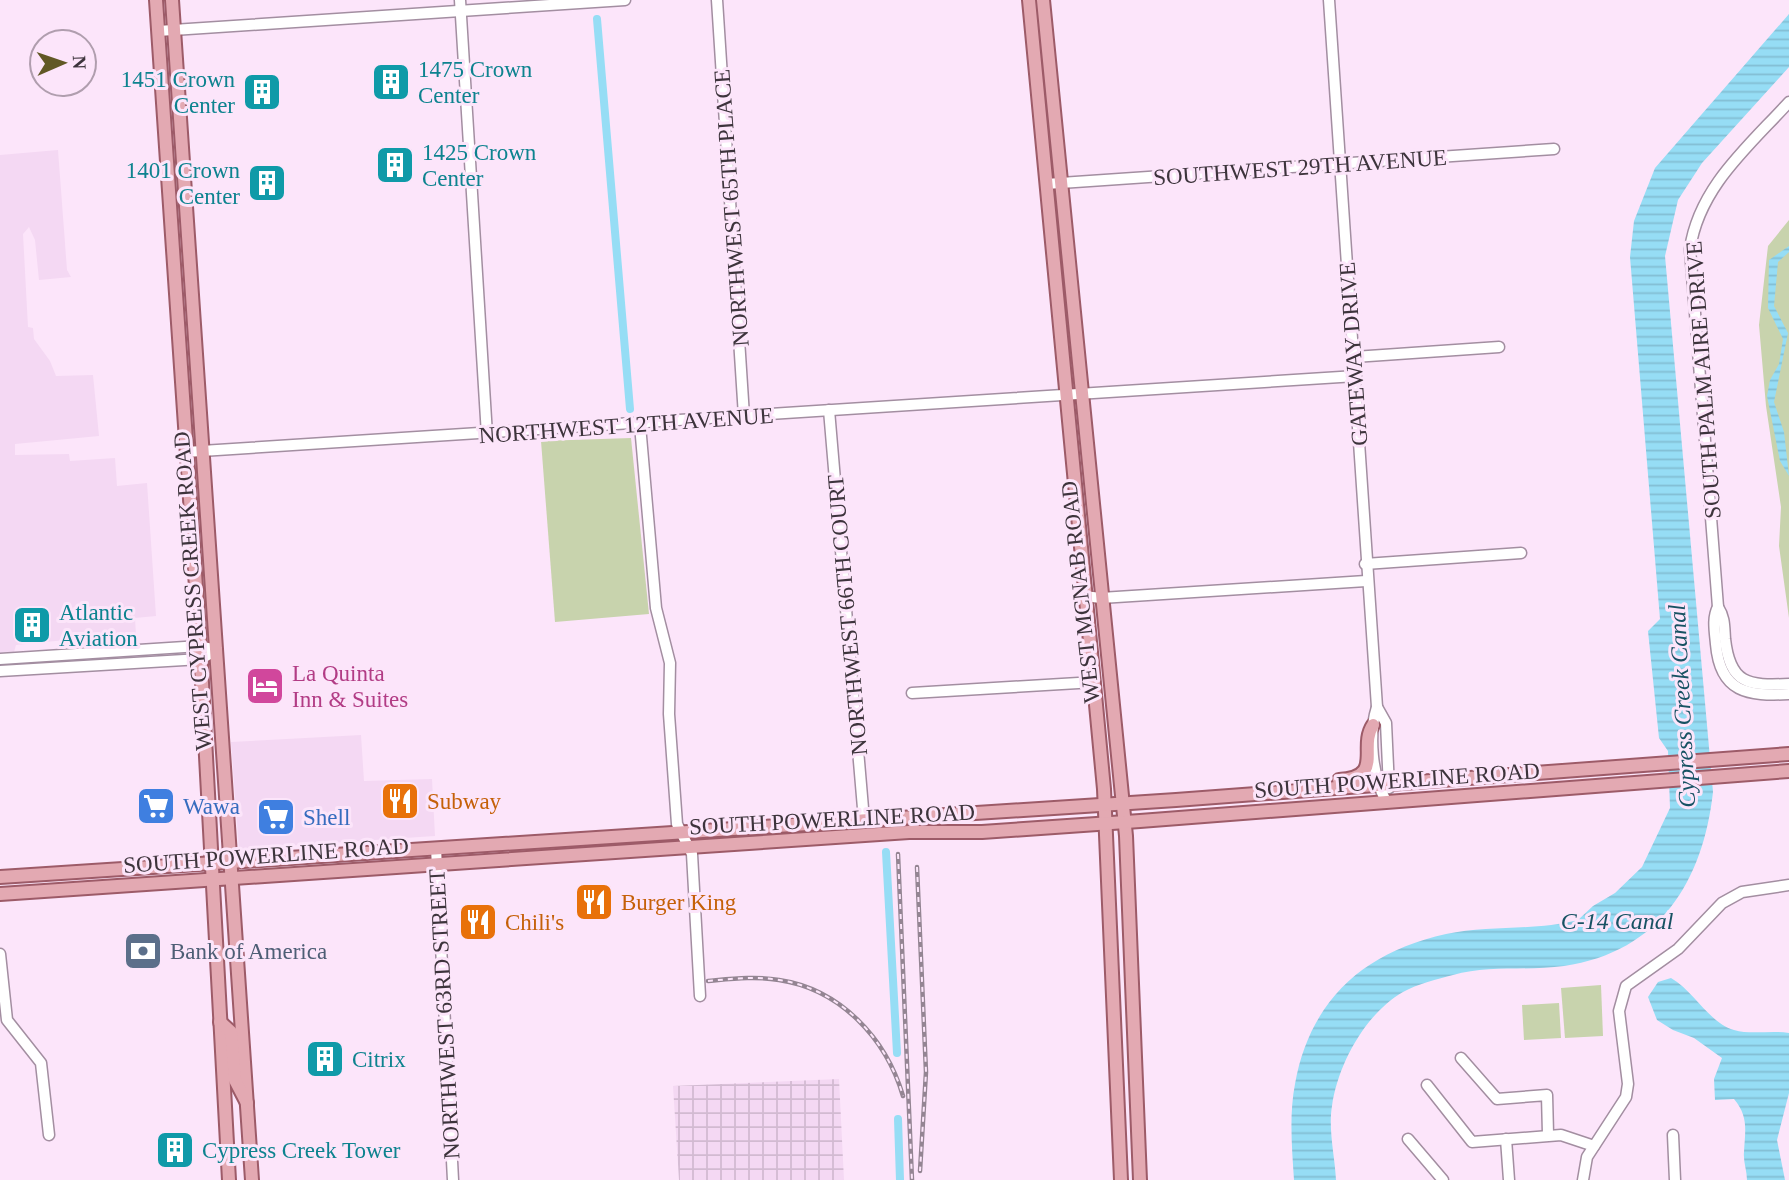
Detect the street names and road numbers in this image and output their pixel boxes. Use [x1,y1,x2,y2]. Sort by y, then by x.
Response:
street label: NORTHWEST 65TH PLACE [709,68,754,348]
street label: SOUTHWEST 29TH AVENUE [1152,145,1448,190]
street label: SOUTH PALM AIRE DRIVE [1681,240,1726,520]
street label: GATEWAY DRIVE [1335,261,1372,447]
street label: NORTHWEST 12TH AVENUE [478,403,774,448]
street label: WEST CYPRESS CREEK ROAD [169,431,216,751]
street label: NORTHWEST 66TH COURT [823,474,872,756]
street label: WEST MCNAB ROAD [1056,480,1105,704]
street label: SOUTH POWERLINE ROAD [1253,758,1541,803]
street label: SOUTH POWERLINE ROAD [688,800,976,839]
street label: SOUTH POWERLINE ROAD [122,833,410,878]
street label: NORTHWEST 63RD STREET [424,868,465,1160]

